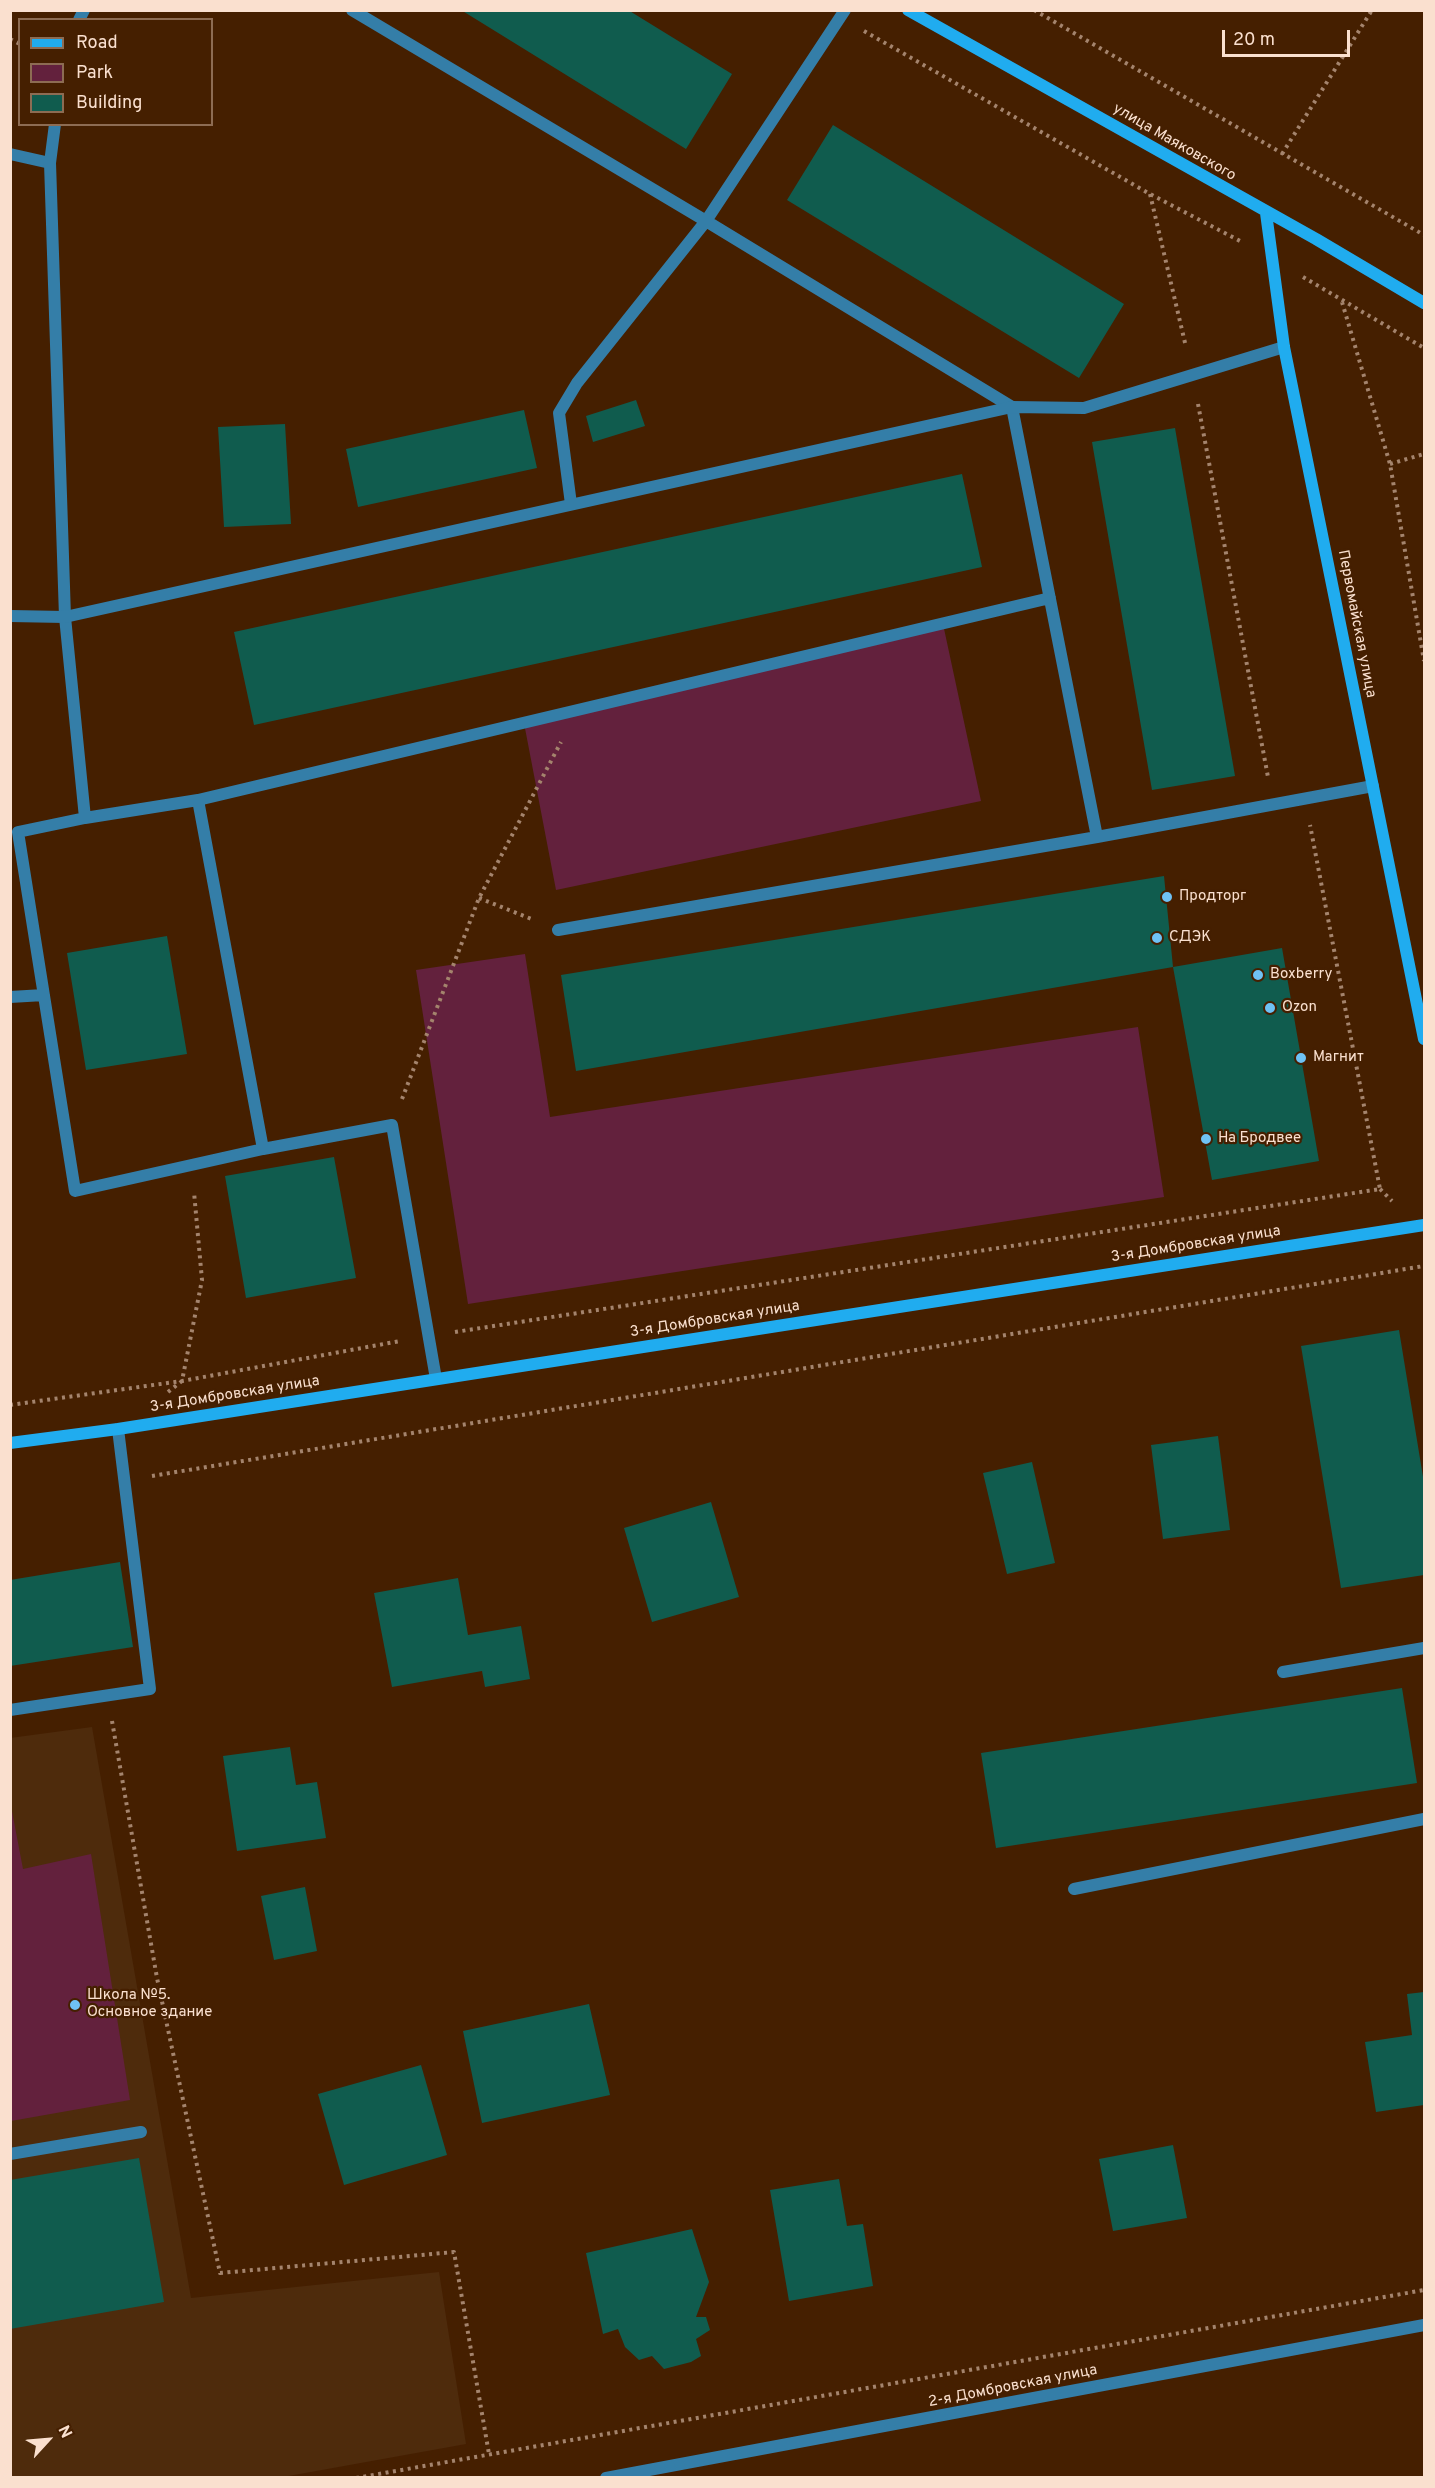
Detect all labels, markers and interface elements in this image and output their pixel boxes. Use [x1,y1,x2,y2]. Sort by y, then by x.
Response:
legend [18,18,213,126]
scale bar [1225,18,1352,56]
text: 20 m [1233,29,1275,52]
text: Road [76,32,118,55]
text: Park [76,62,113,85]
text: Building [76,92,142,115]
street label: улица Маяковского [1109,100,1239,186]
street label: Первомайская улица [1333,549,1379,699]
place label: Продторг [1179,888,1246,906]
marker: Продторг [1160,890,1174,904]
place label: СДЭК [1169,929,1211,947]
marker: СДЭК [1150,931,1164,945]
place label: Boxberry [1270,966,1332,984]
marker: Boxberry [1251,968,1265,982]
place label: Ozon [1282,999,1317,1017]
marker: Ozon [1263,1001,1277,1015]
place label: Магнит [1313,1049,1364,1067]
marker: Магнит [1294,1051,1308,1065]
place label: На Бродвее [1218,1130,1301,1148]
marker: На Бродвее [1199,1132,1213,1146]
street label: 3-я Домбровская улица [1110,1223,1282,1267]
street label: 3-я Домбровская улица [629,1298,801,1342]
street label: 3-я Домбровская улица [149,1373,321,1417]
place label: Школа №5. Основное здание [87,1987,212,2022]
marker: Школа №5. Основное здание [68,1998,82,2012]
street label: 2-я Домбровская улица [927,2362,1099,2412]
north arrow [18,2410,78,2470]
text: N [53,2423,76,2442]

